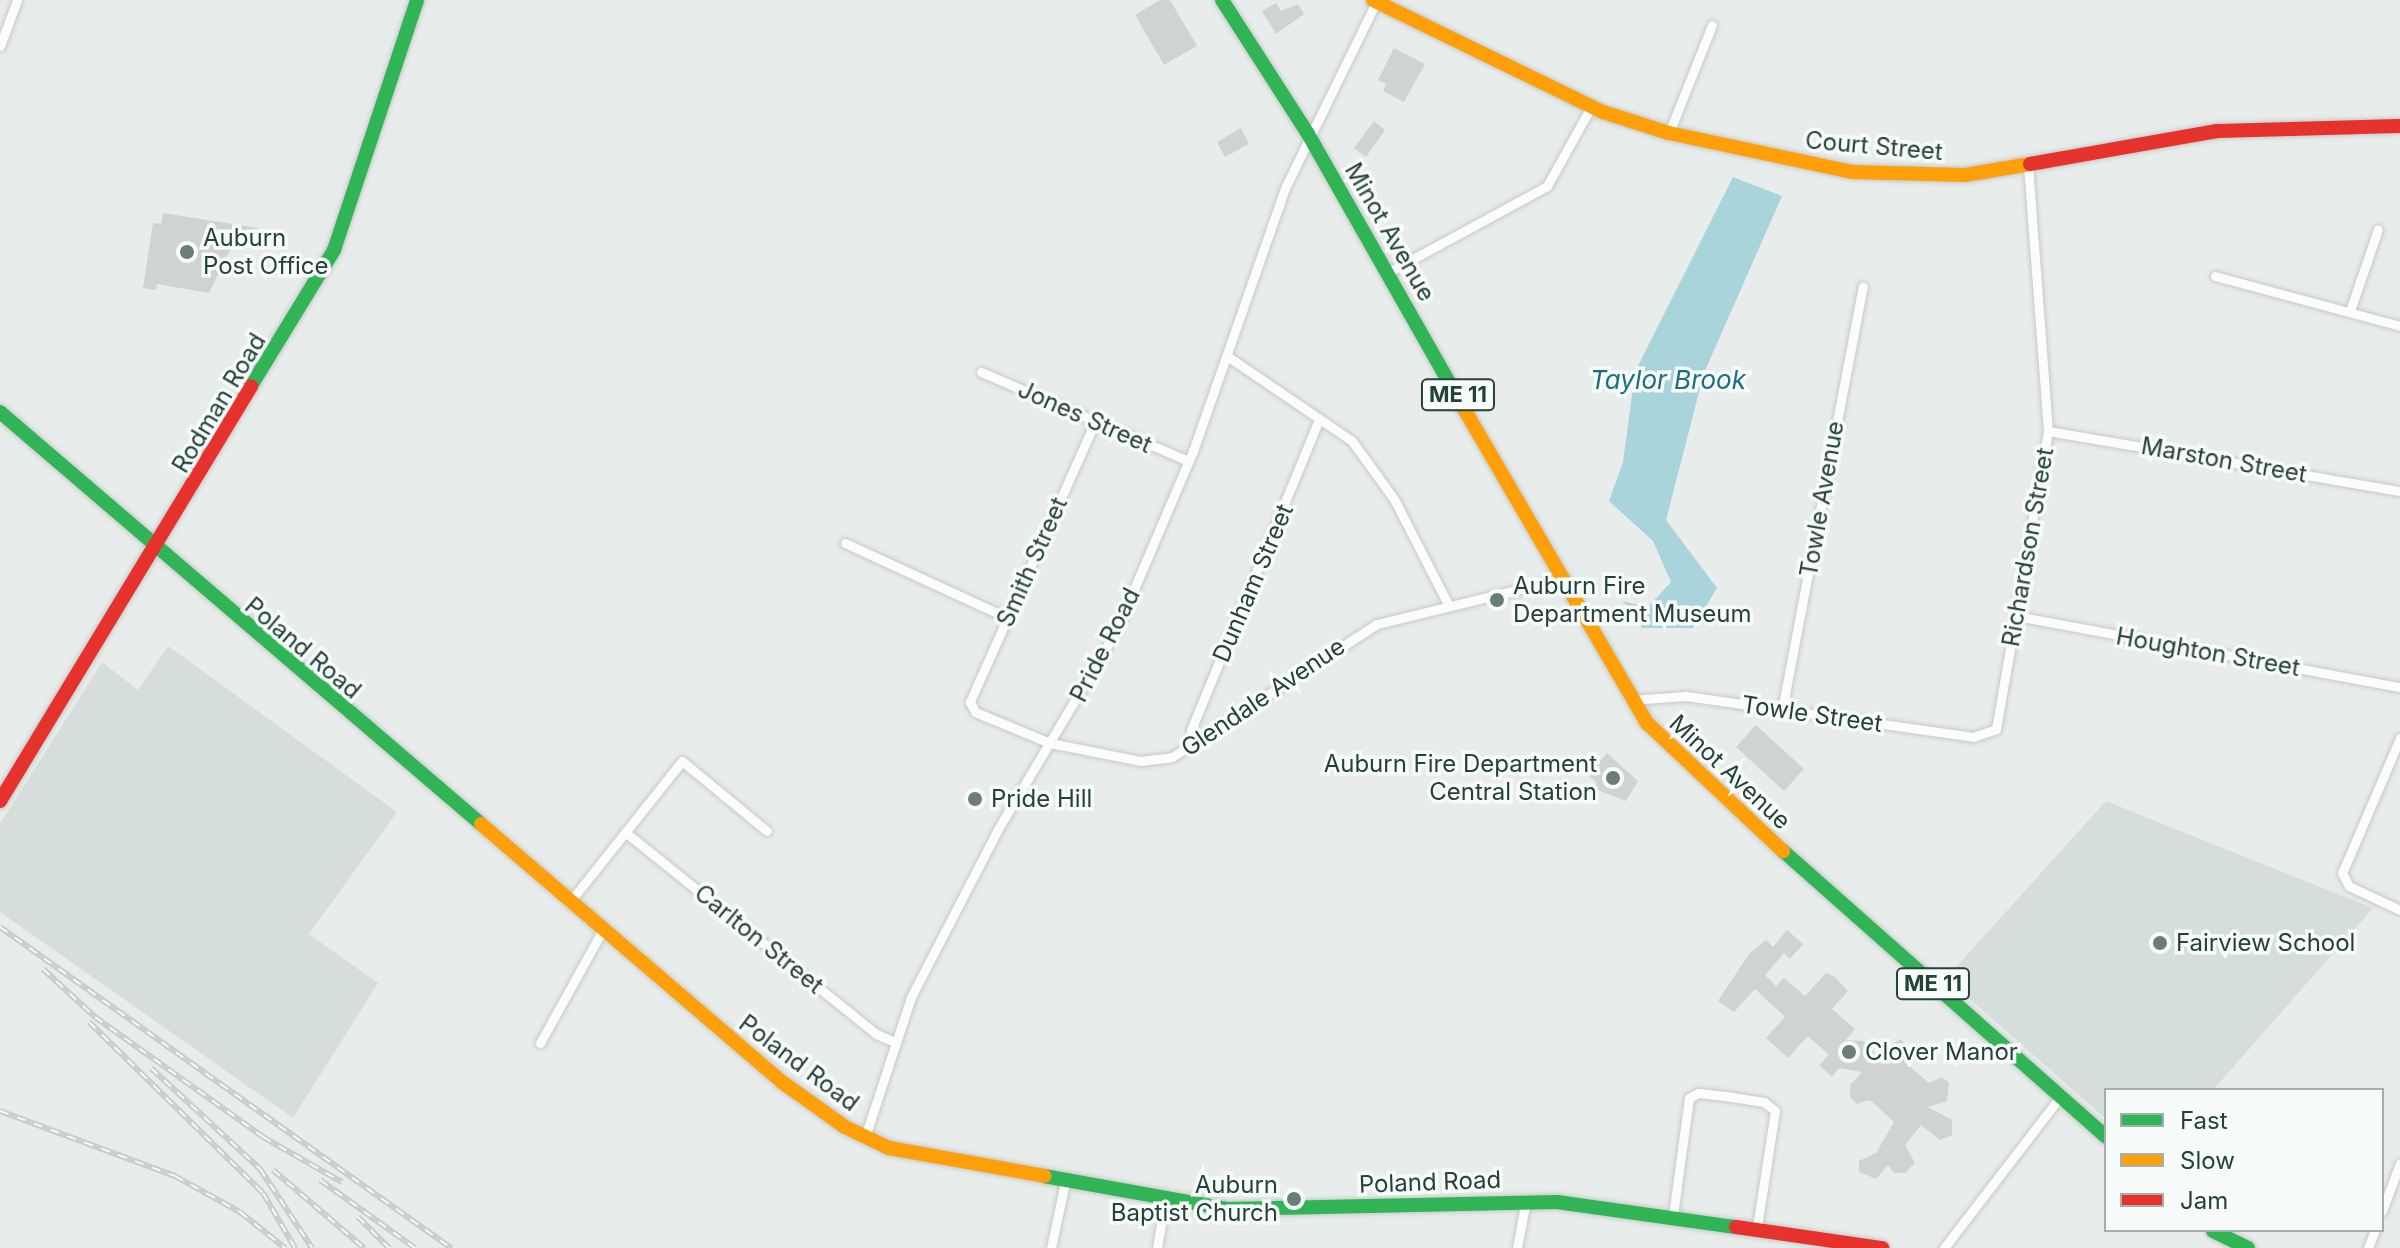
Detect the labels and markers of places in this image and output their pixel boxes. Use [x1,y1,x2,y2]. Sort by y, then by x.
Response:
place label: Auburn Post Office [203,224,329,280]
marker: Auburn Post Office [178,243,196,261]
place label: Auburn Fire Department Museum [1513,572,1752,628]
marker: Auburn Fire Department Museum [1488,591,1506,609]
place label: Auburn Fire Department Central Station [1324,750,1597,806]
marker: Auburn Fire Department Central Station [1604,769,1622,787]
place label: Pride Hill [991,785,1092,813]
marker: Pride Hill [966,790,984,808]
place label: Fairview School [2176,929,2355,957]
marker: Fairview School [2151,934,2169,952]
place label: Clover Manor [1865,1038,2018,1066]
marker: Clover Manor [1840,1043,1858,1061]
place label: Auburn Baptist Church [1111,1171,1278,1227]
marker: Auburn Baptist Church [1285,1190,1303,1208]

